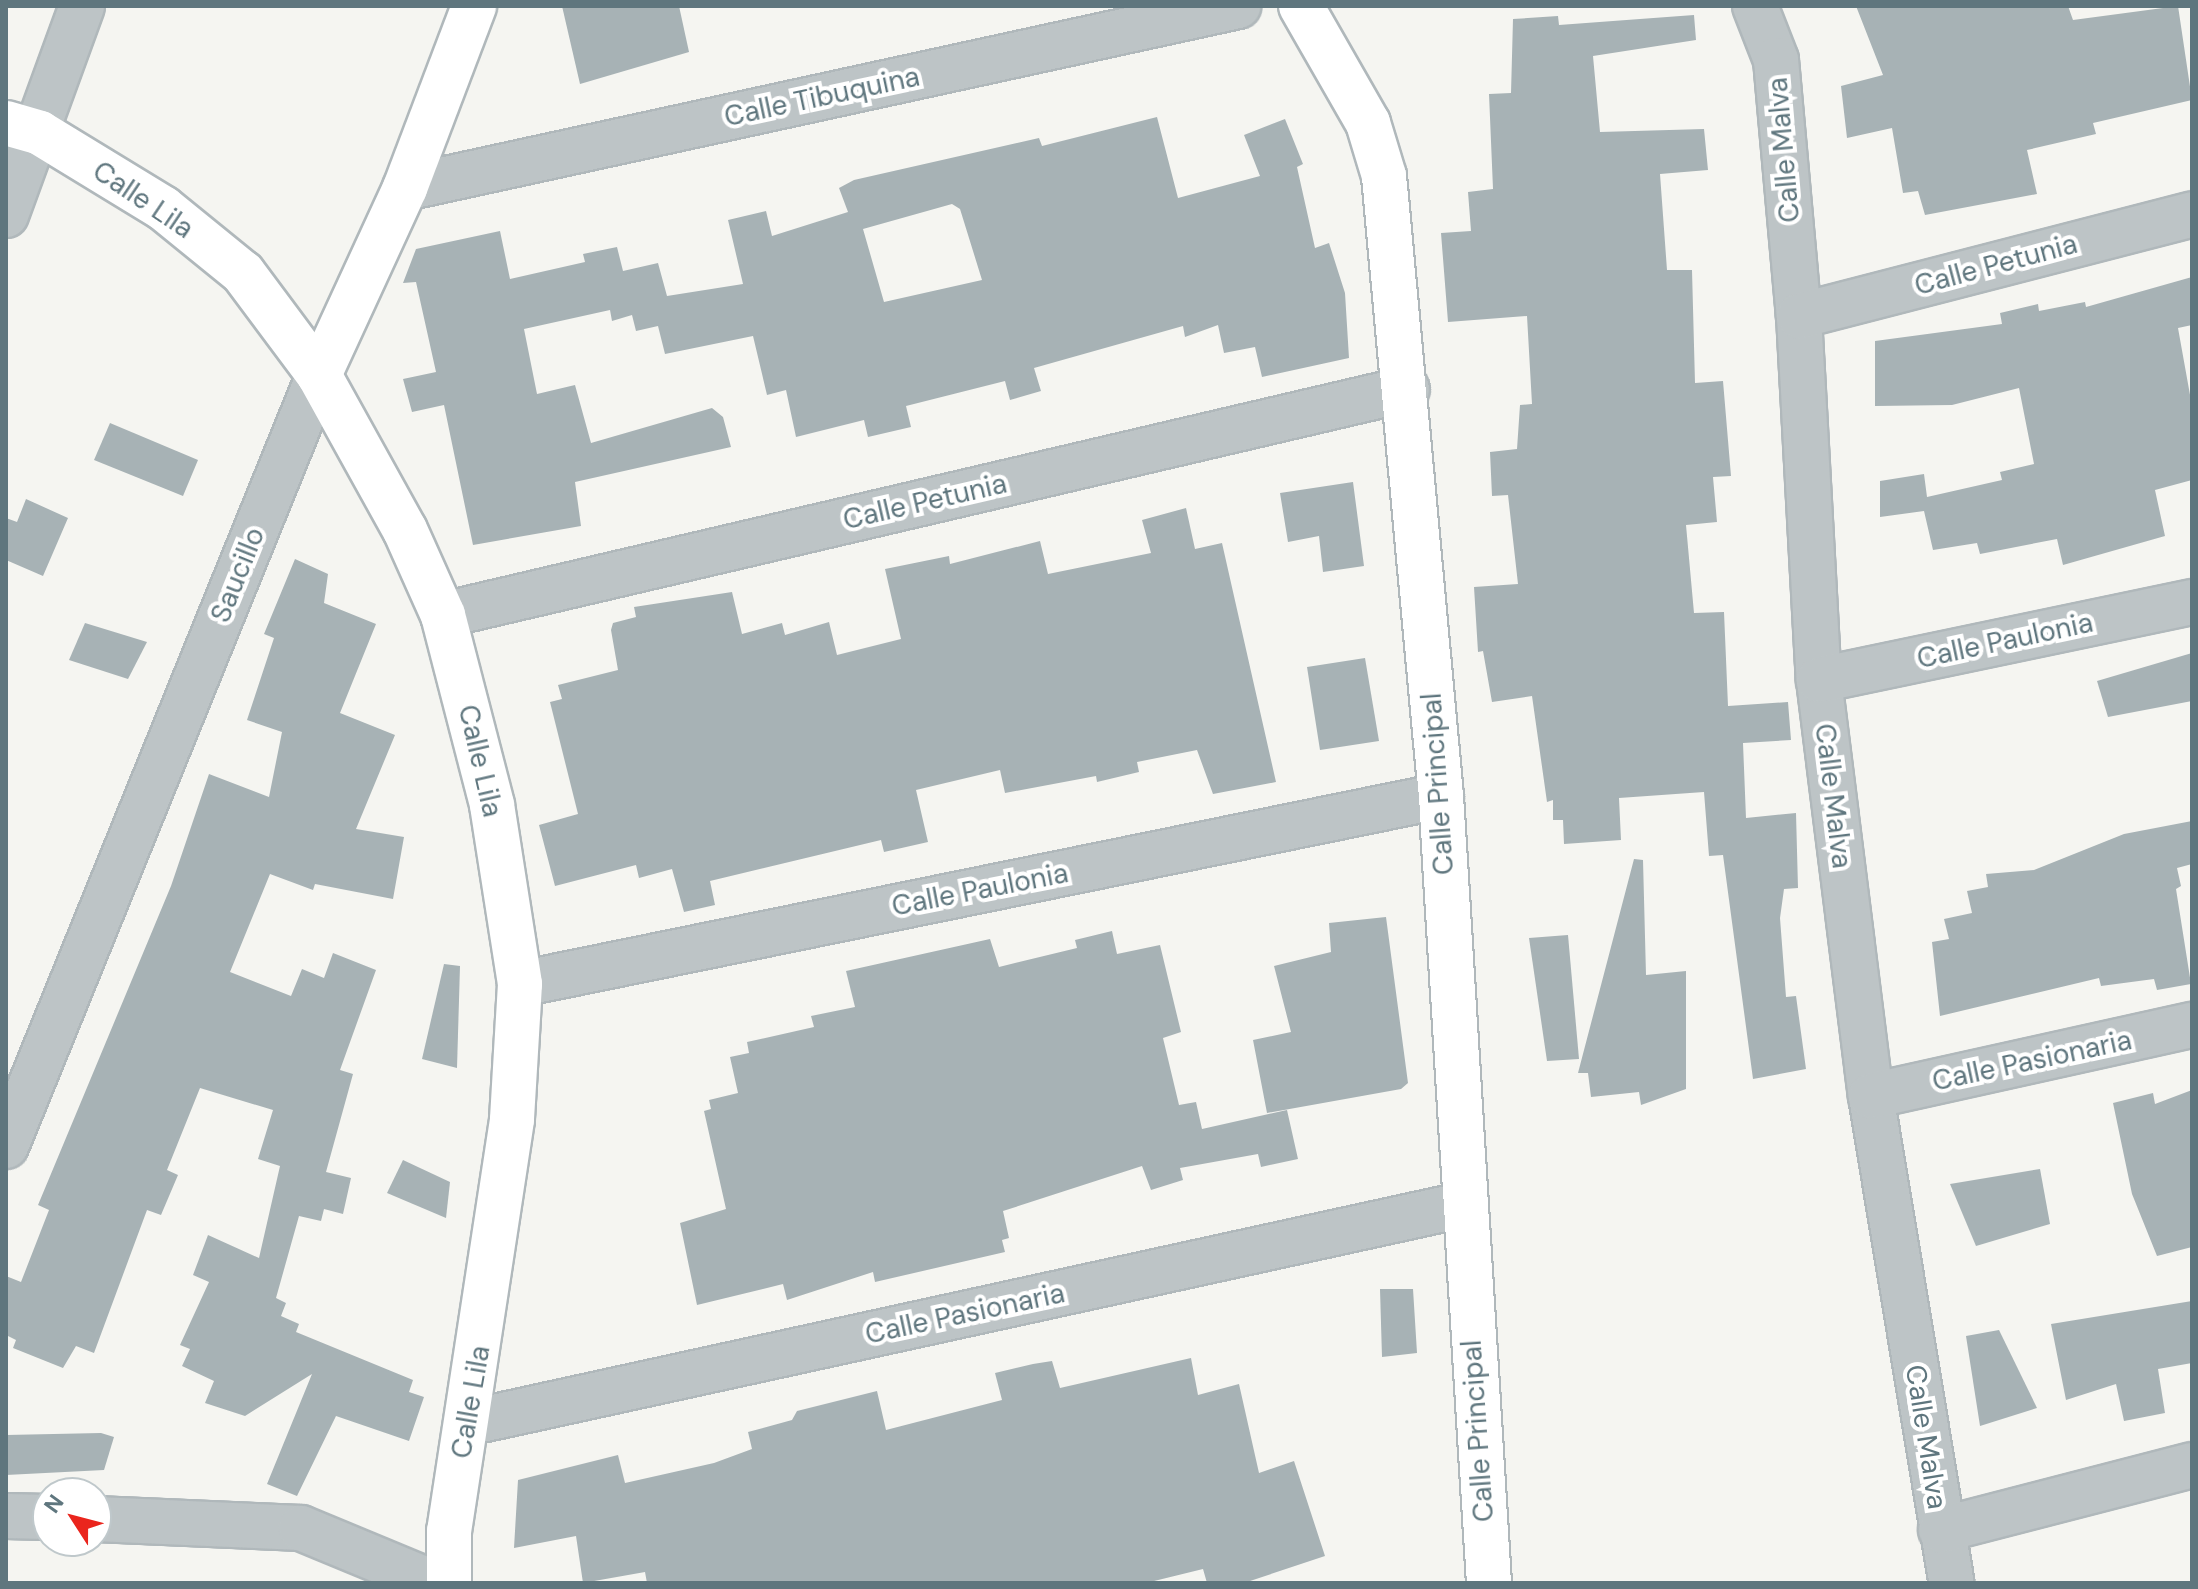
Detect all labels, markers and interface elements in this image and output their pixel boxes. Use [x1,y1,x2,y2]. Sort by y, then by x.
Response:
street label: Calle Tibuquina [721,60,923,134]
street label: Calle Malva [1761,76,1807,224]
street label: Calle Lila [86,154,200,246]
street label: Calle Petunia [1911,227,2081,303]
street label: Calle Petunia [840,467,1010,537]
street label: Saucillo [204,523,272,627]
street label: Calle Paulonia [1914,606,2096,676]
street label: Calle Principal [1415,692,1461,876]
street label: Calle Lila [451,702,509,820]
street label: Calle Malva [1807,722,1859,870]
street label: Calle Paulonia [889,856,1071,924]
street label: Calle Pasionaria [1929,1023,2135,1099]
street label: Calle Pasionaria [862,1276,1068,1352]
street label: Calle Principal [1455,1339,1501,1523]
street label: Calle Lila [445,1343,497,1461]
street label: Calle Malva [1898,1363,1954,1511]
north arrow [32,1477,112,1557]
text: N [37,1489,70,1519]

